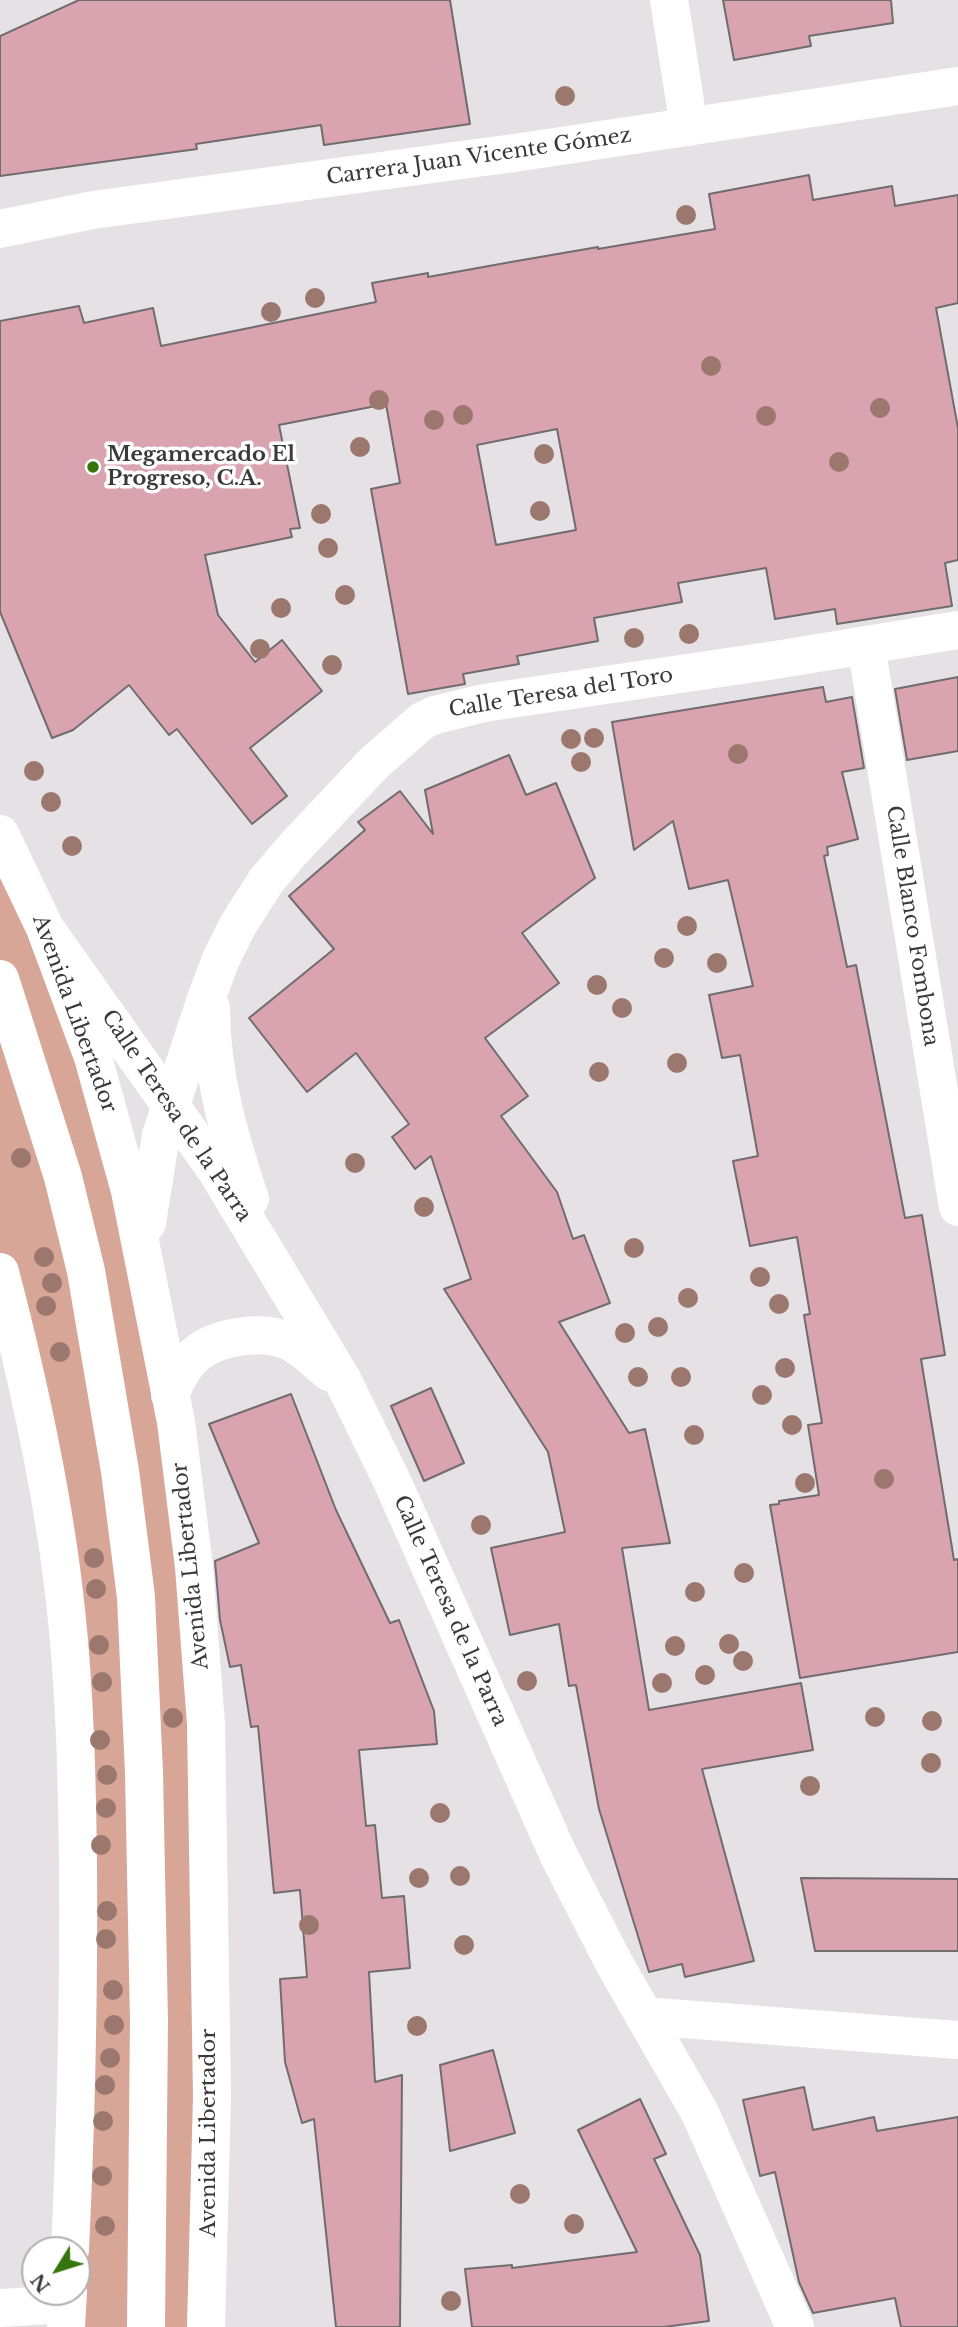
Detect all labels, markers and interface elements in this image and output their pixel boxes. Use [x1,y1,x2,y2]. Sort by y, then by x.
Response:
street label: Carrera Juan Vicente Gómez [325,123,633,191]
place label: Megamercado El Progreso, C.A. [107,442,295,492]
marker: Megamercado El Progreso, C.A. [85,459,101,475]
street label: Calle Teresa del Toro [447,663,675,723]
street label: Calle Blanco Fombona [881,804,943,1048]
street label: Avenida Libertador [26,912,122,1116]
street label: Calle Teresa de la Parra [96,1005,256,1227]
street label: Avenida Libertador [168,1461,214,1671]
street label: Calle Teresa de la Parra [388,1492,512,1730]
street label: Avenida Libertador [196,2029,222,2237]
north arrow [21,2236,91,2306]
text: N [26,2269,55,2297]

